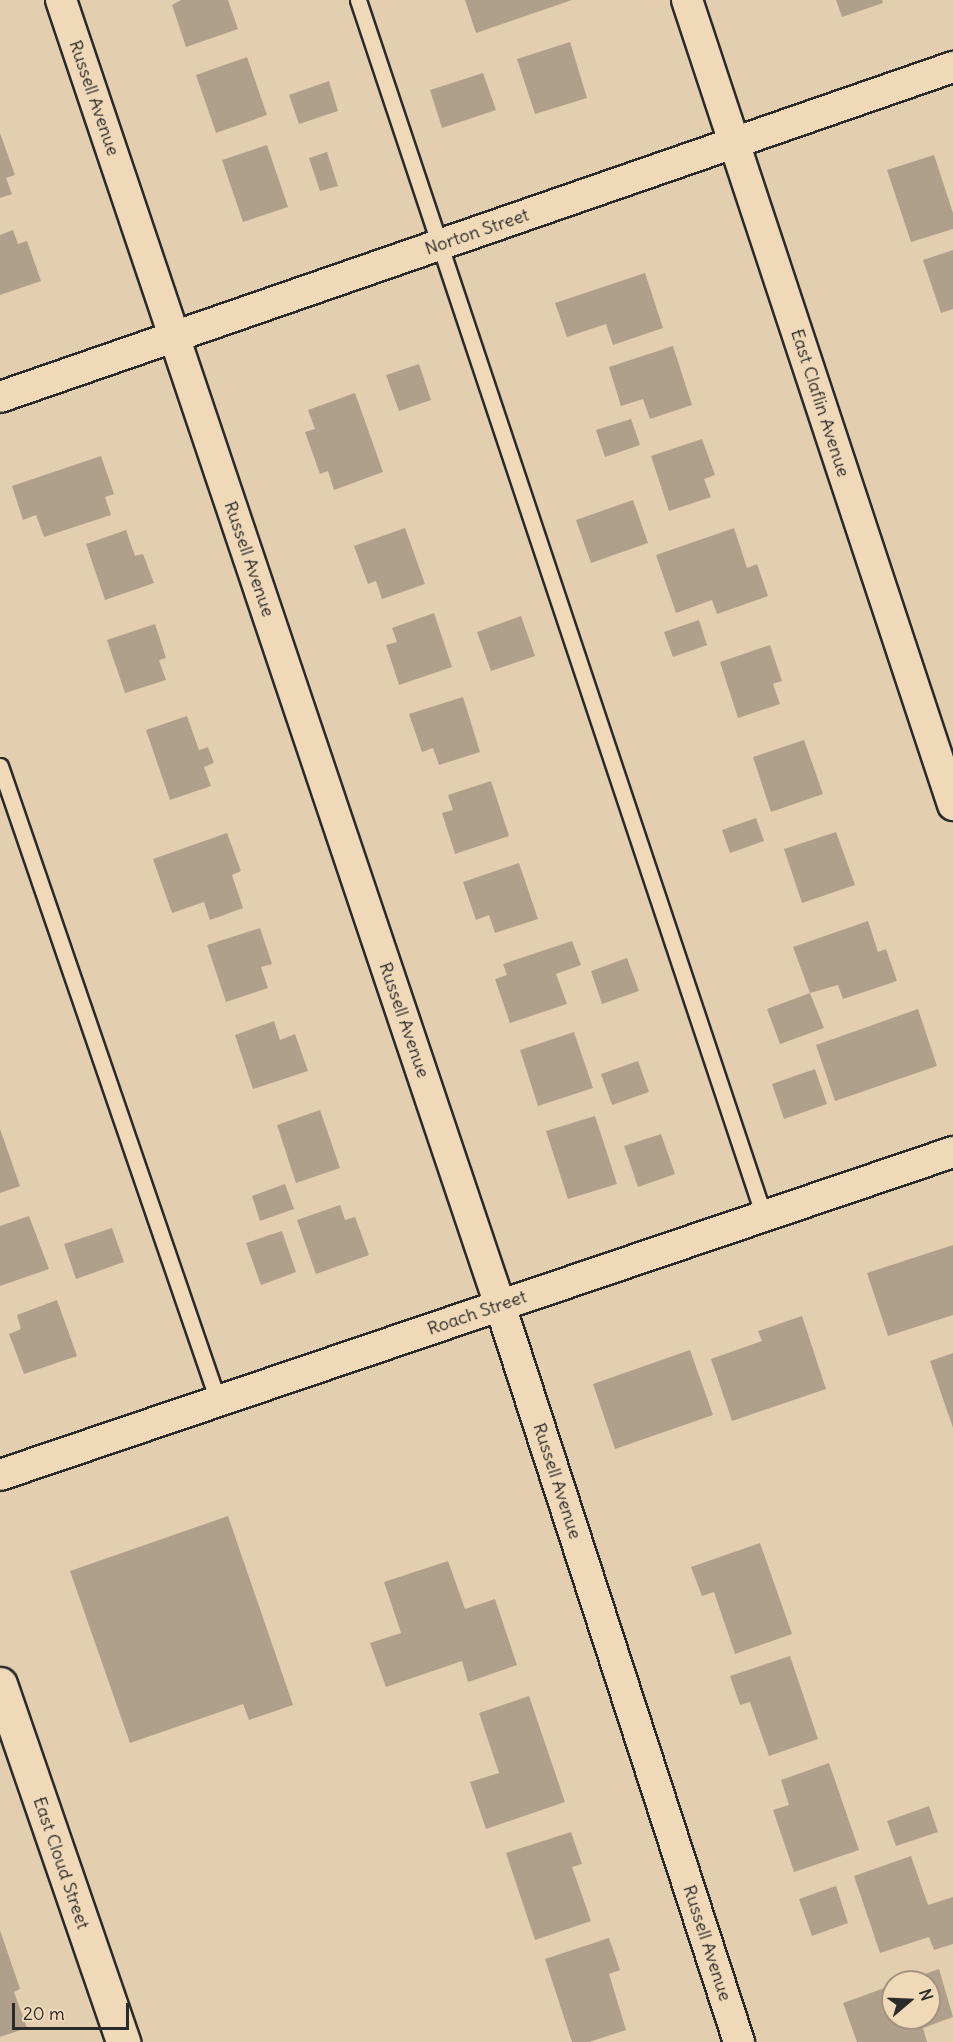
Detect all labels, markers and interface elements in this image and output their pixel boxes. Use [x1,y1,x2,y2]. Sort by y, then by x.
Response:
street label: Russell Avenue [64,37,124,159]
street label: Norton Street [422,204,532,260]
street label: East Claflin Avenue [786,326,854,480]
street label: Russell Avenue [219,498,279,620]
street label: Russell Avenue [374,959,434,1081]
street label: Roach Street [425,1286,529,1340]
street label: Russell Avenue [528,1420,586,1542]
street label: East Cloud Street [28,1794,94,1932]
street label: Russell Avenue [678,1882,736,2004]
north arrow [881,1970,941,2030]
text: N [915,1986,937,2003]
scale bar [15,1991,132,2029]
text: 20 m [23,2002,65,2025]

